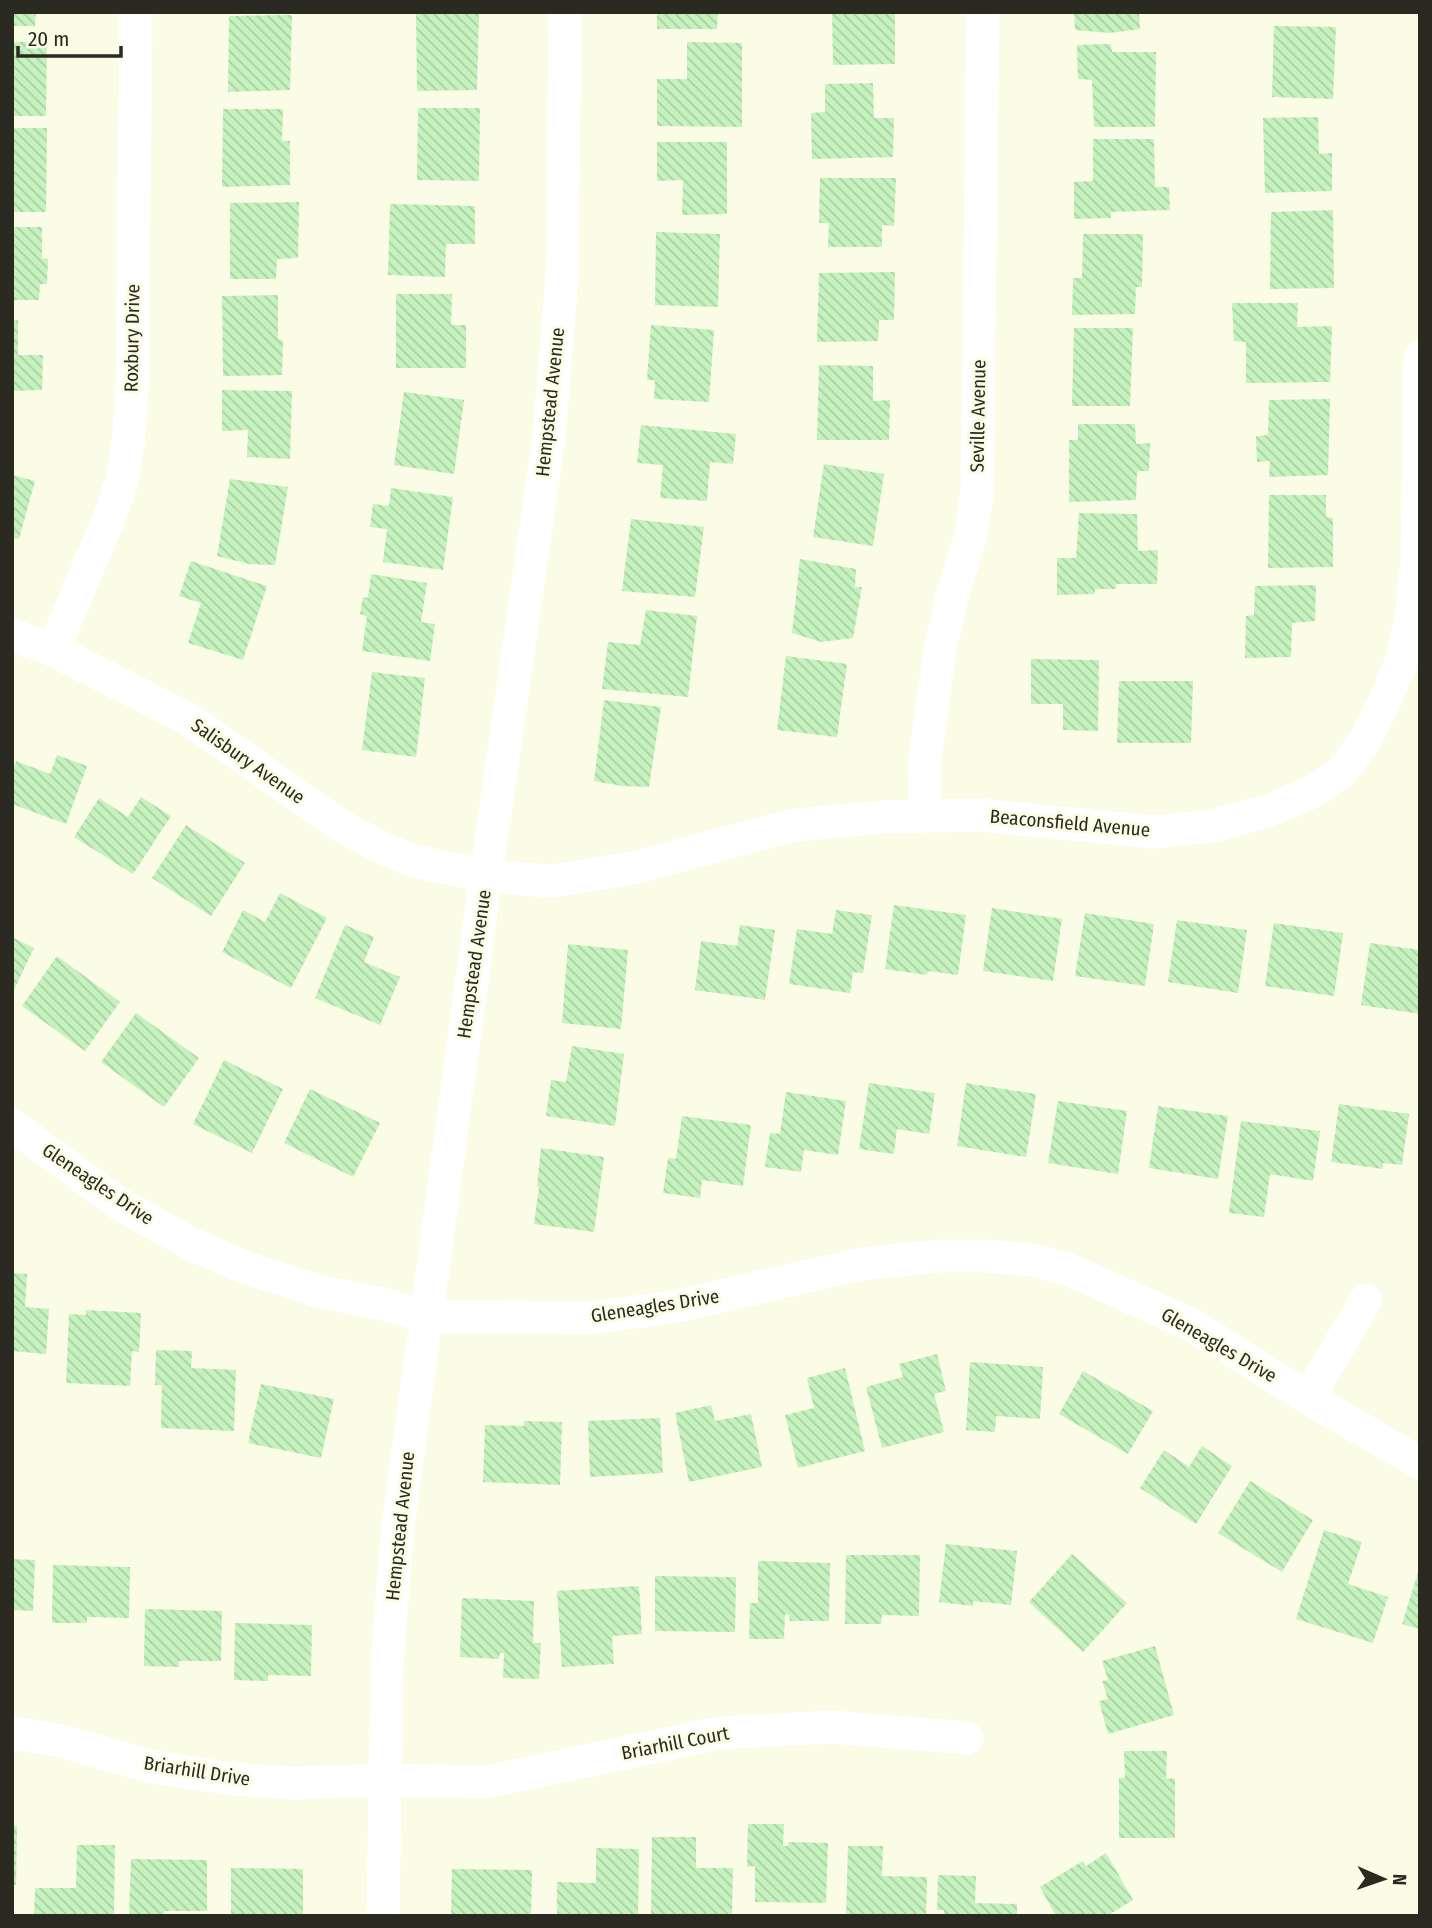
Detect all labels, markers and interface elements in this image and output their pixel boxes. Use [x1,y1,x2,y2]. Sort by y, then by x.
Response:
scale bar [18,14,121,58]
text: 20 m [28,26,69,52]
street label: Roxbury Drive [120,284,144,392]
street label: Hempstead Avenue [531,326,569,478]
street label: Seville Avenue [966,359,990,473]
street label: Salisbury Avenue [187,713,309,809]
street label: Beaconsfield Avenue [989,805,1151,841]
street label: Hempstead Avenue [452,888,496,1040]
street label: Gleneagles Drive [38,1138,158,1230]
street label: Gleneagles Drive [589,1285,721,1327]
street label: Gleneagles Drive [1157,1303,1281,1387]
street label: Hempstead Avenue [381,1450,419,1602]
street label: Briarhill Court [619,1721,732,1765]
street label: Briarhill Drive [142,1751,252,1791]
north arrow [1348,1844,1418,1914]
text: N [1388,1873,1411,1886]

